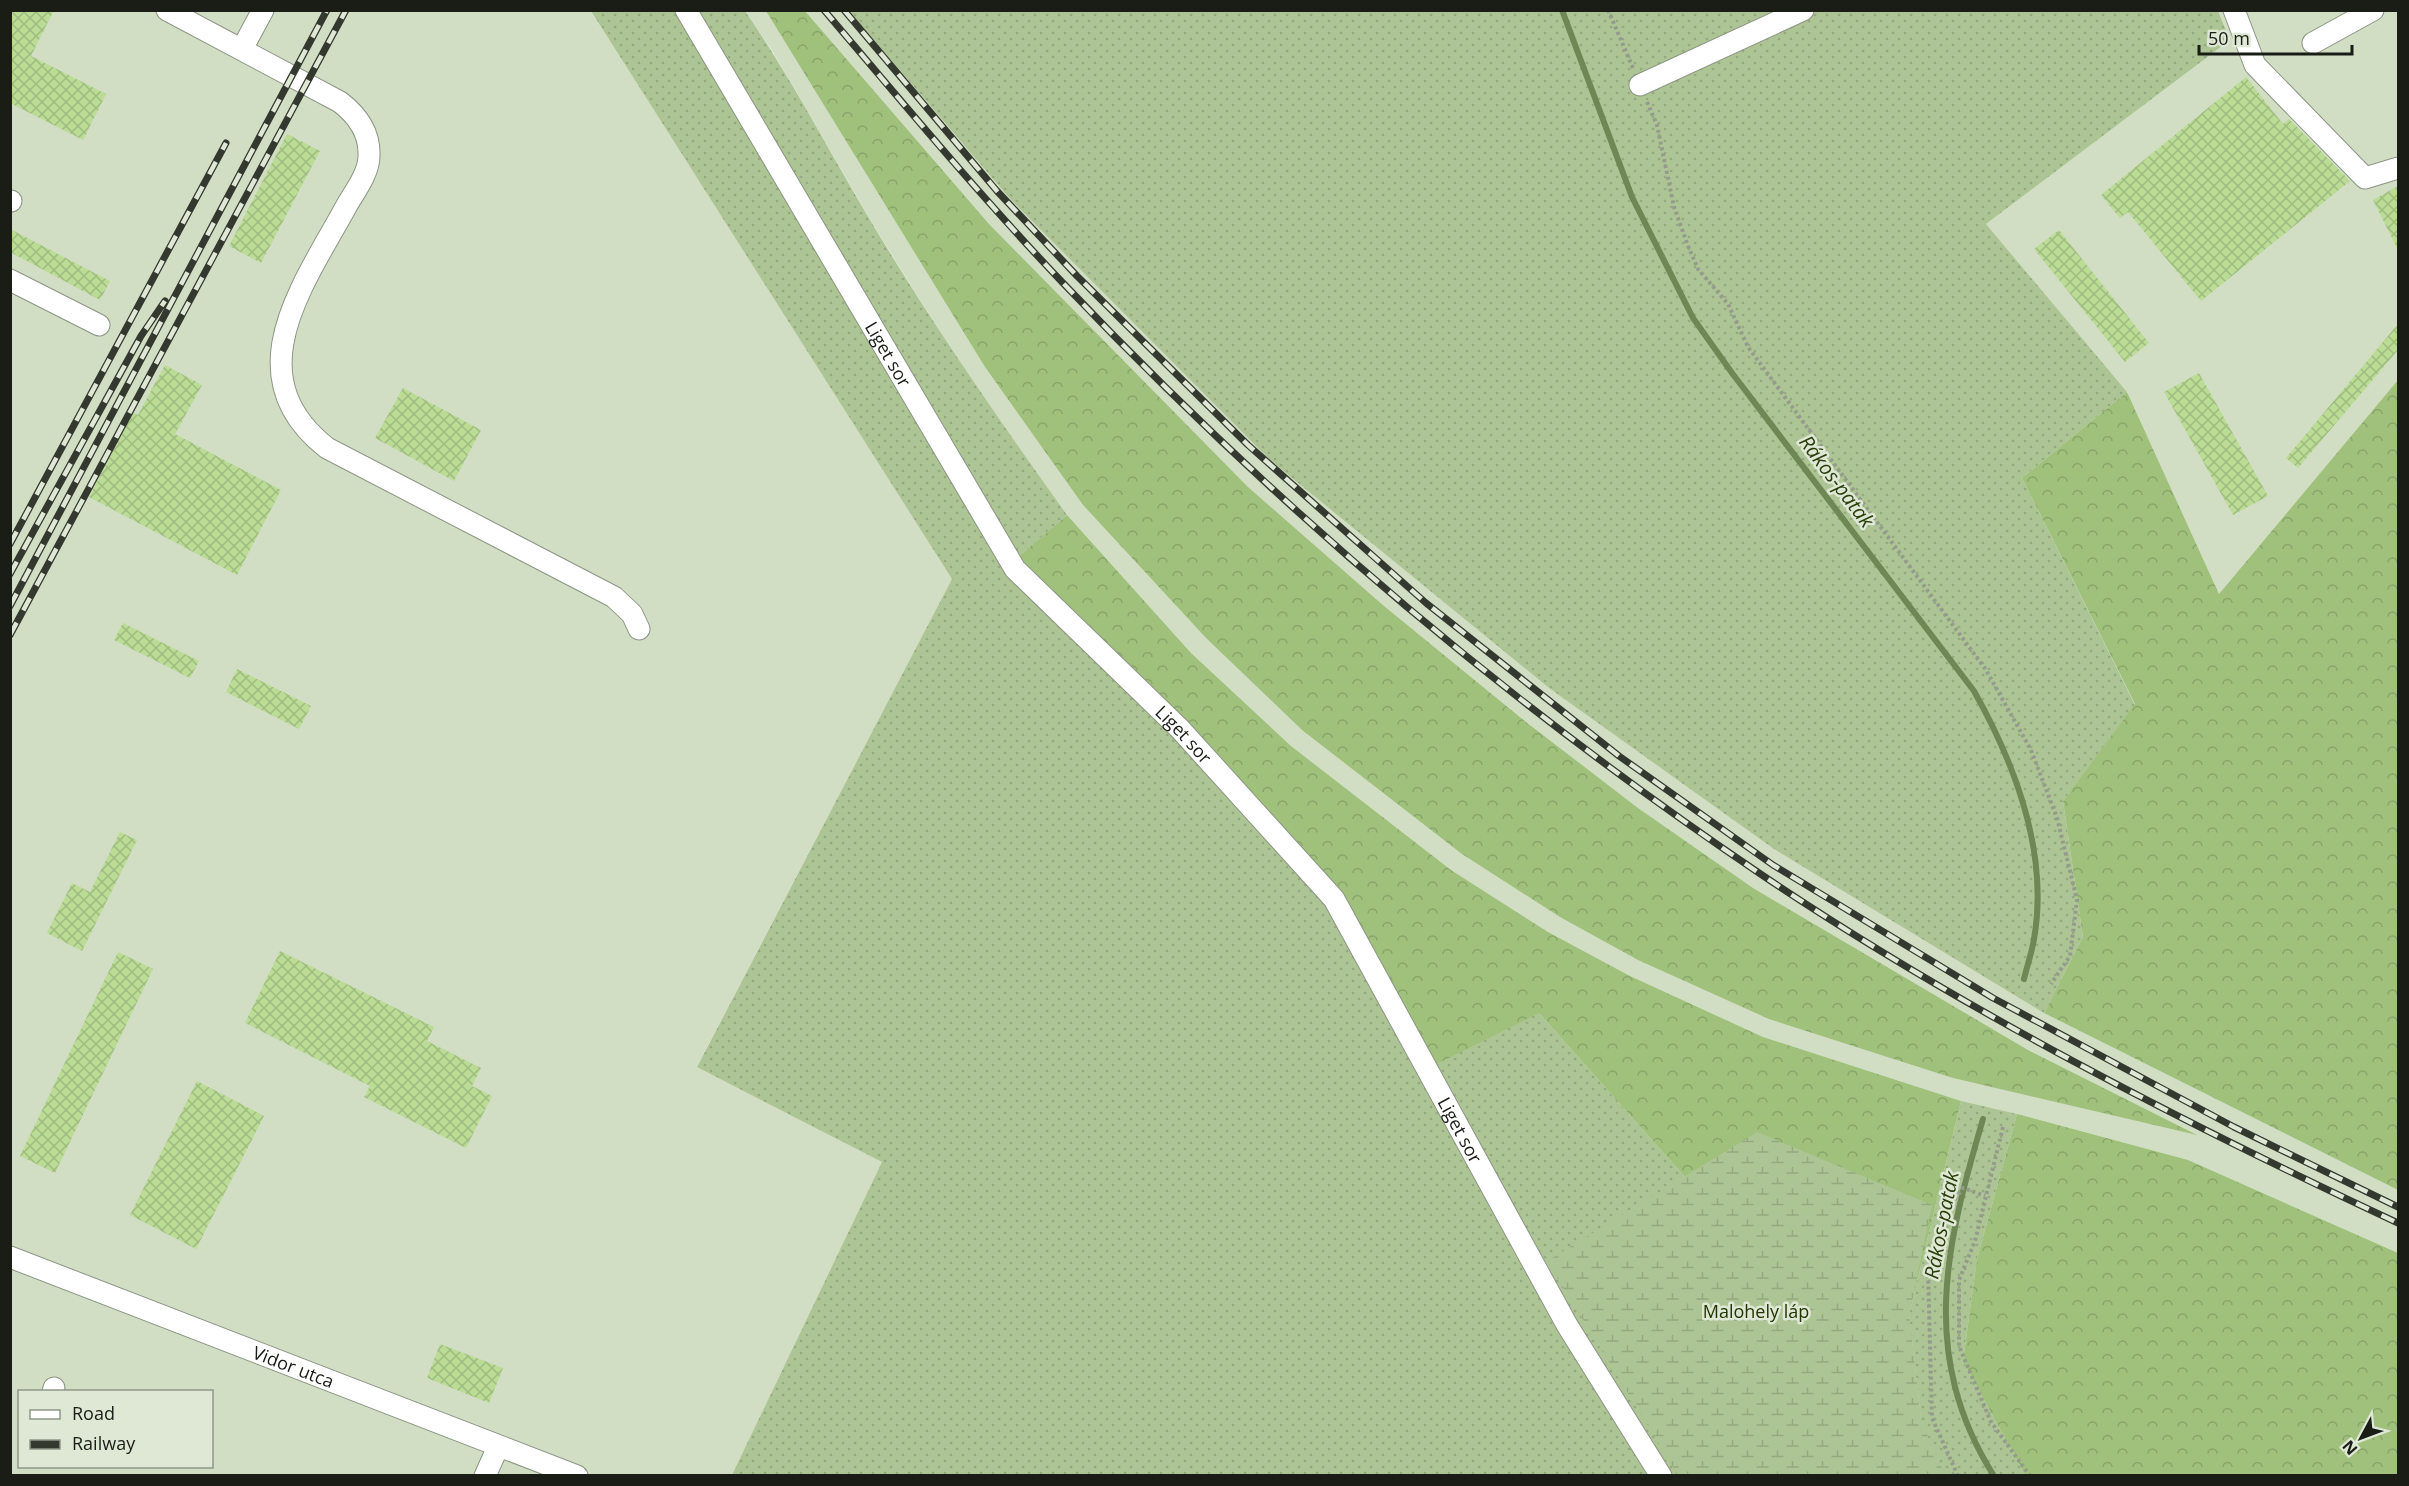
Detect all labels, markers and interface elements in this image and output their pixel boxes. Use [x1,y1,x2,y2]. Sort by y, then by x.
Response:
scale bar [2199,18,2352,56]
text: 50 m [2208,26,2250,50]
street label: Liget sor [860,317,917,391]
water label: Rákos-patak [1793,429,1881,534]
street label: Liget sor [1151,700,1218,769]
street label: Liget sor [1433,1093,1488,1168]
water label: Rákos-patak [1917,1168,1965,1281]
park label: Malohely láp [1703,1299,1809,1323]
street label: Vidor utca [249,1340,338,1393]
legend [18,1390,213,1468]
text: Road [72,1401,115,1425]
north arrow [2331,1408,2391,1468]
text: Railway [72,1431,136,1455]
text: N [2337,1436,2362,1460]

